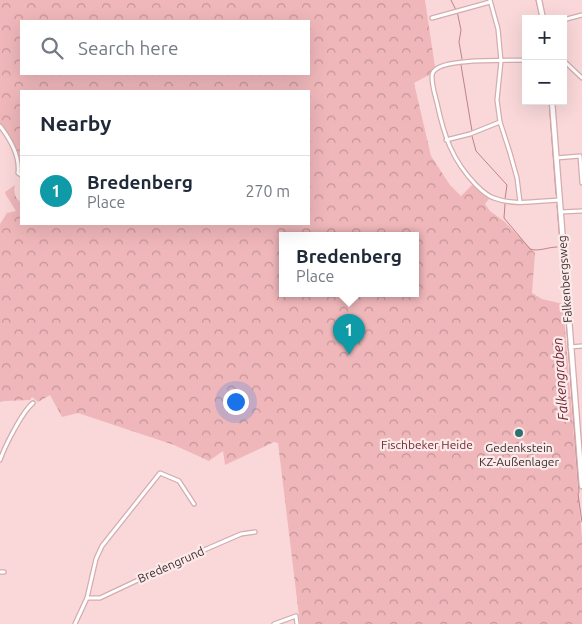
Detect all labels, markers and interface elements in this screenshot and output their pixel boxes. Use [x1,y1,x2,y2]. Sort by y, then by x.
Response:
map controls [522,15,567,105]
button: + [522,15,567,60]
search box [20,20,310,75]
icon: search [38,34,66,62]
text: Search here [78,37,178,59]
button: − [522,60,567,105]
text: Nearby [40,111,111,135]
text: Bredenberg [87,171,193,193]
text: 1 [51,182,61,200]
text: 270 m [245,182,290,200]
text: Place [87,193,125,211]
popup [279,232,419,297]
street label: Falkenbergsweg [555,235,574,323]
text: Bredenberg [296,245,402,267]
text: Place [296,267,334,285]
pin: 1 [333,314,365,355]
water label: Falkengraben [549,337,571,421]
your location [223,389,249,415]
marker: Gedenkstein KZ-Außenlager [513,427,525,439]
park label: Fischbeker Heide [381,438,473,451]
place label: Gedenkstein KZ-Außenlager [479,441,559,468]
street label: Bredengrund [136,544,206,585]

